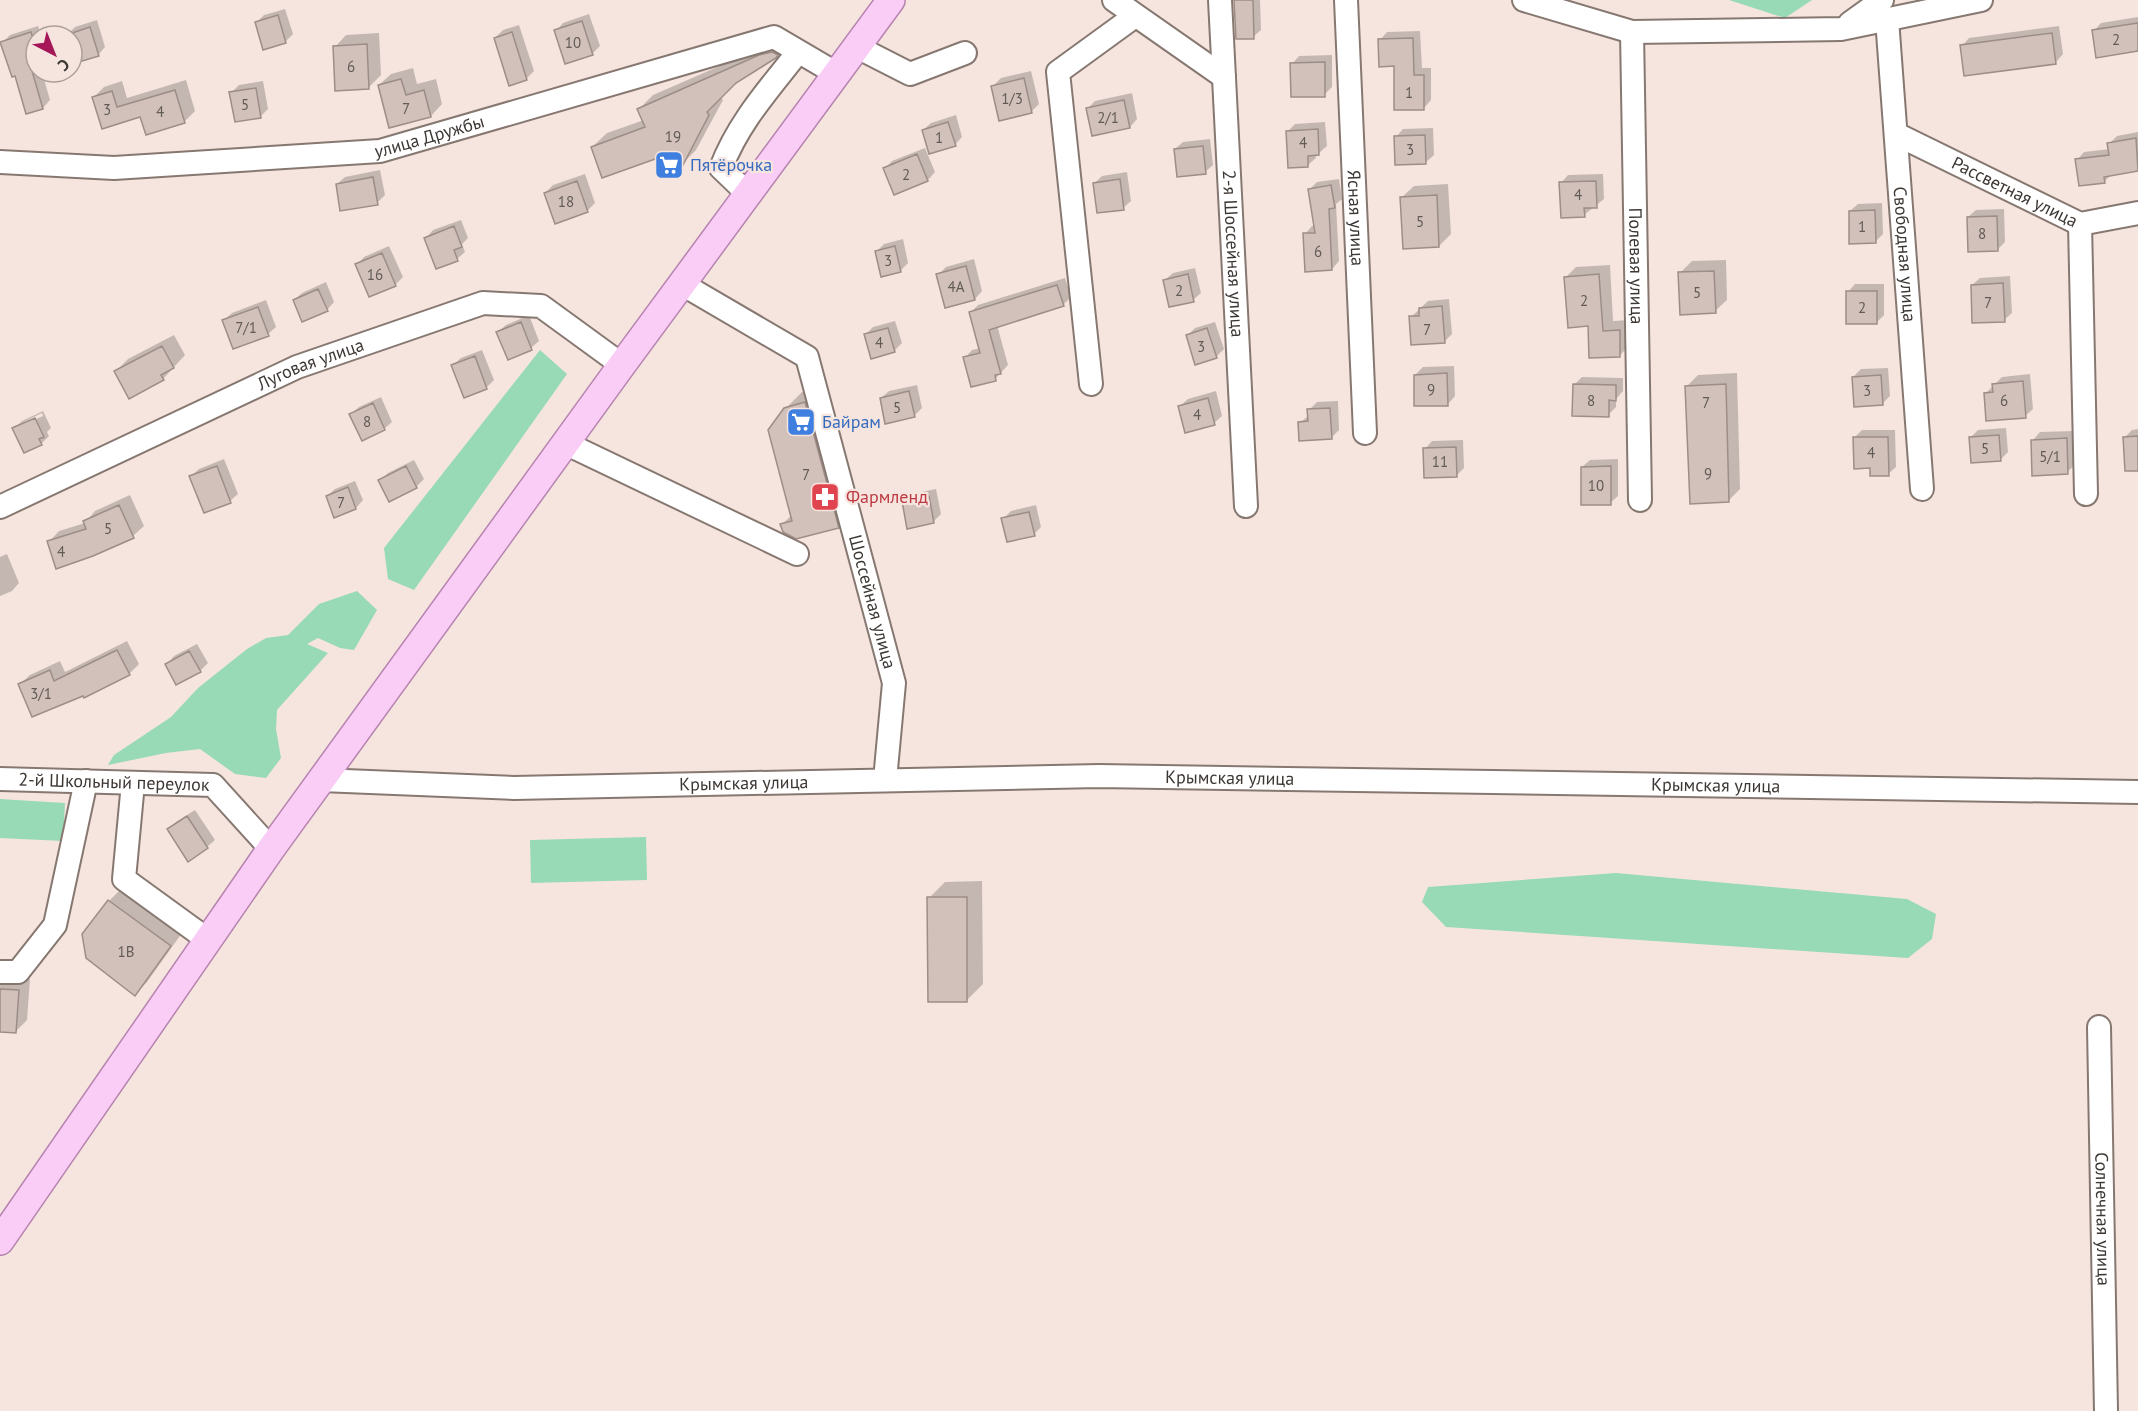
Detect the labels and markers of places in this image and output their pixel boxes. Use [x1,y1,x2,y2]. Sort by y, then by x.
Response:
supermarket icon: Пятёрочка [653,149,685,181]
place label: Пятёрочка [690,153,772,176]
supermarket icon: Байрам [785,406,817,438]
place label: Байрам [822,410,881,433]
pharmacy icon: Фармленд [809,481,841,513]
place label: Фармленд [846,485,928,508]

